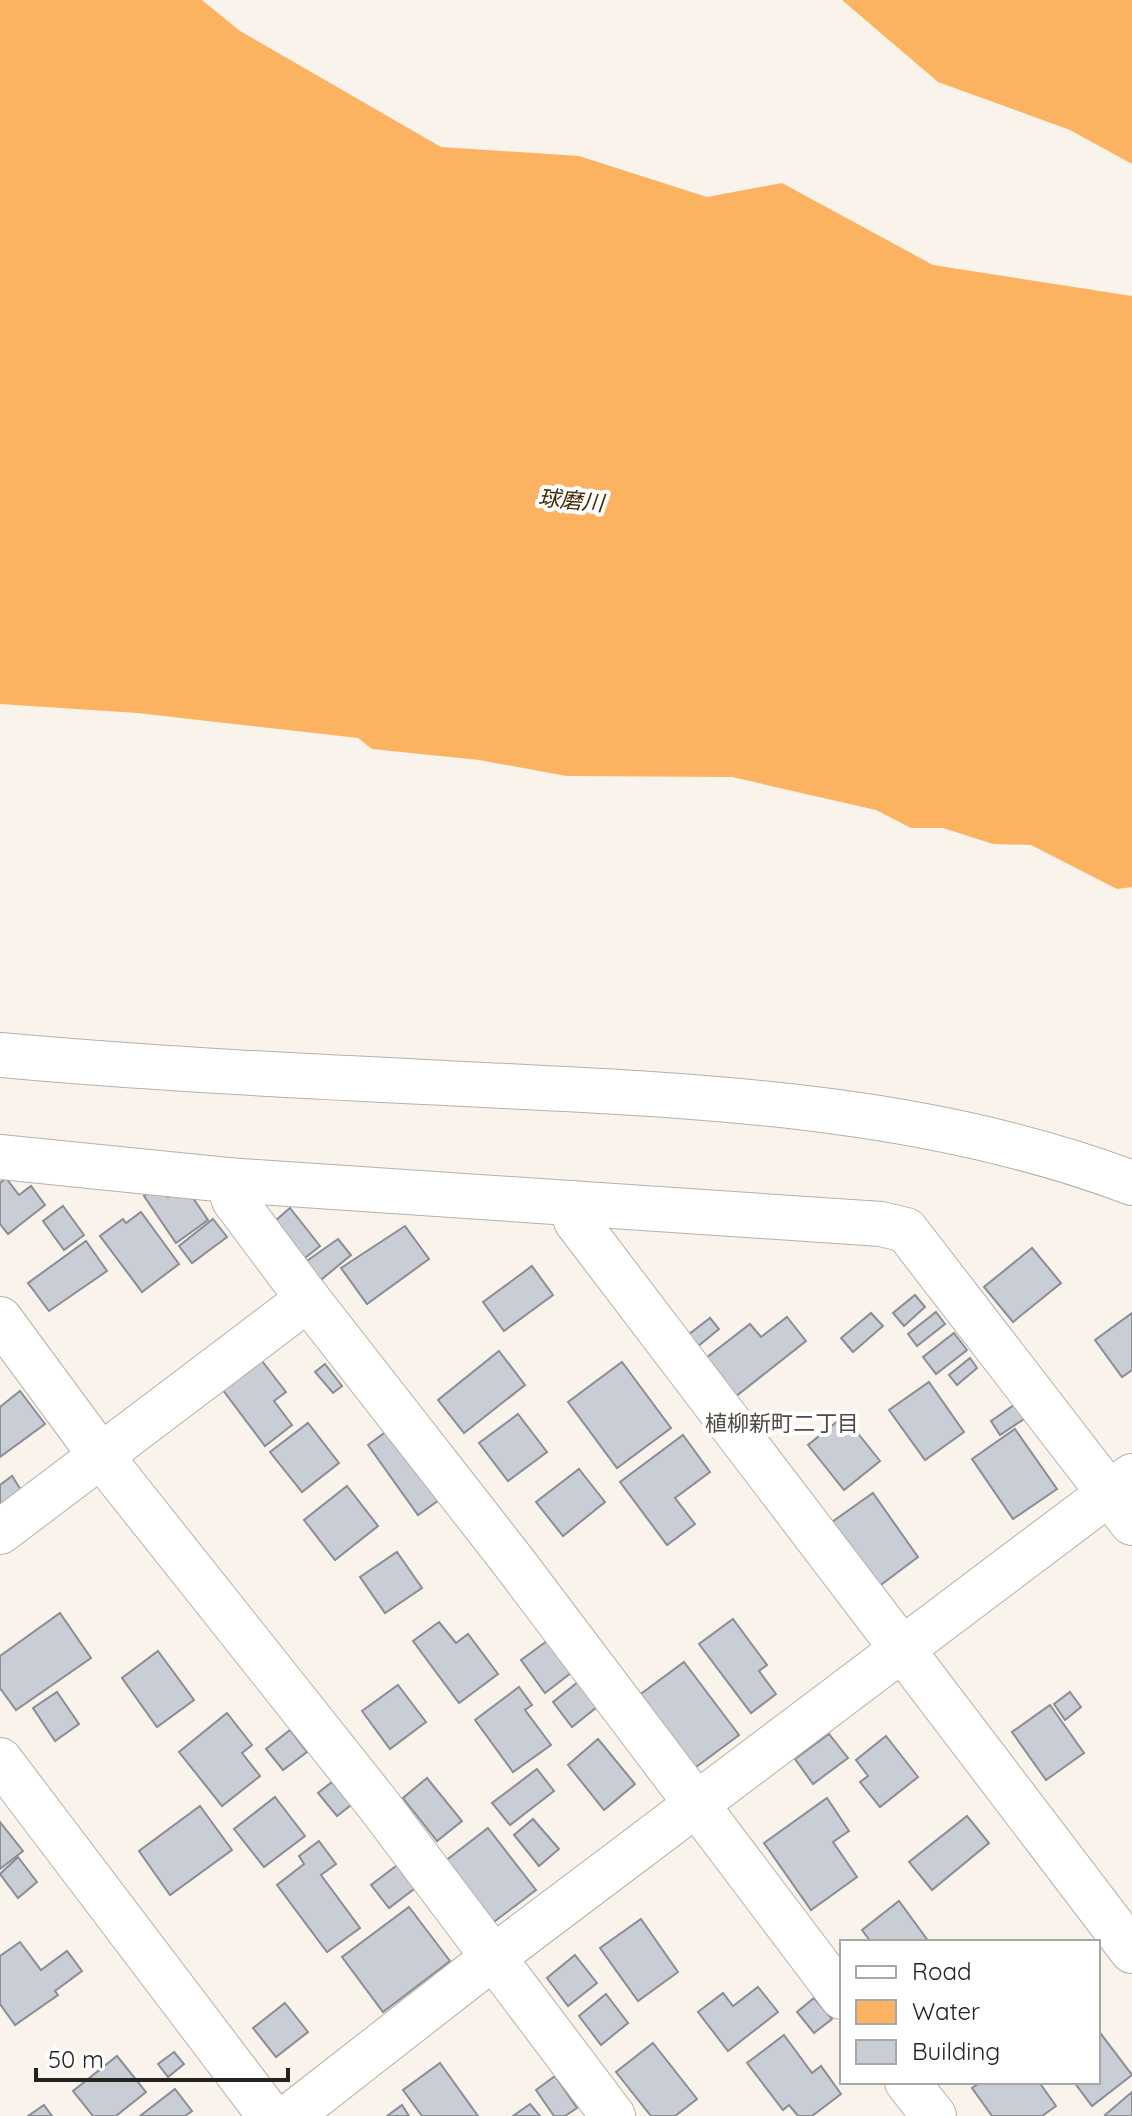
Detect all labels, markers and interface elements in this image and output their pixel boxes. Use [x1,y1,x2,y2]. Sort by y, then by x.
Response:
water label: 球磨川 [537,483,607,517]
district label: 植柳新町二丁目 [705,1409,859,1437]
legend [840,1940,1100,2084]
text: Road [912,1956,972,1986]
text: Water [912,1996,980,2026]
scale bar [36,2032,288,2082]
text: Building [912,2036,1000,2066]
text: 50 m [48,2044,104,2074]

